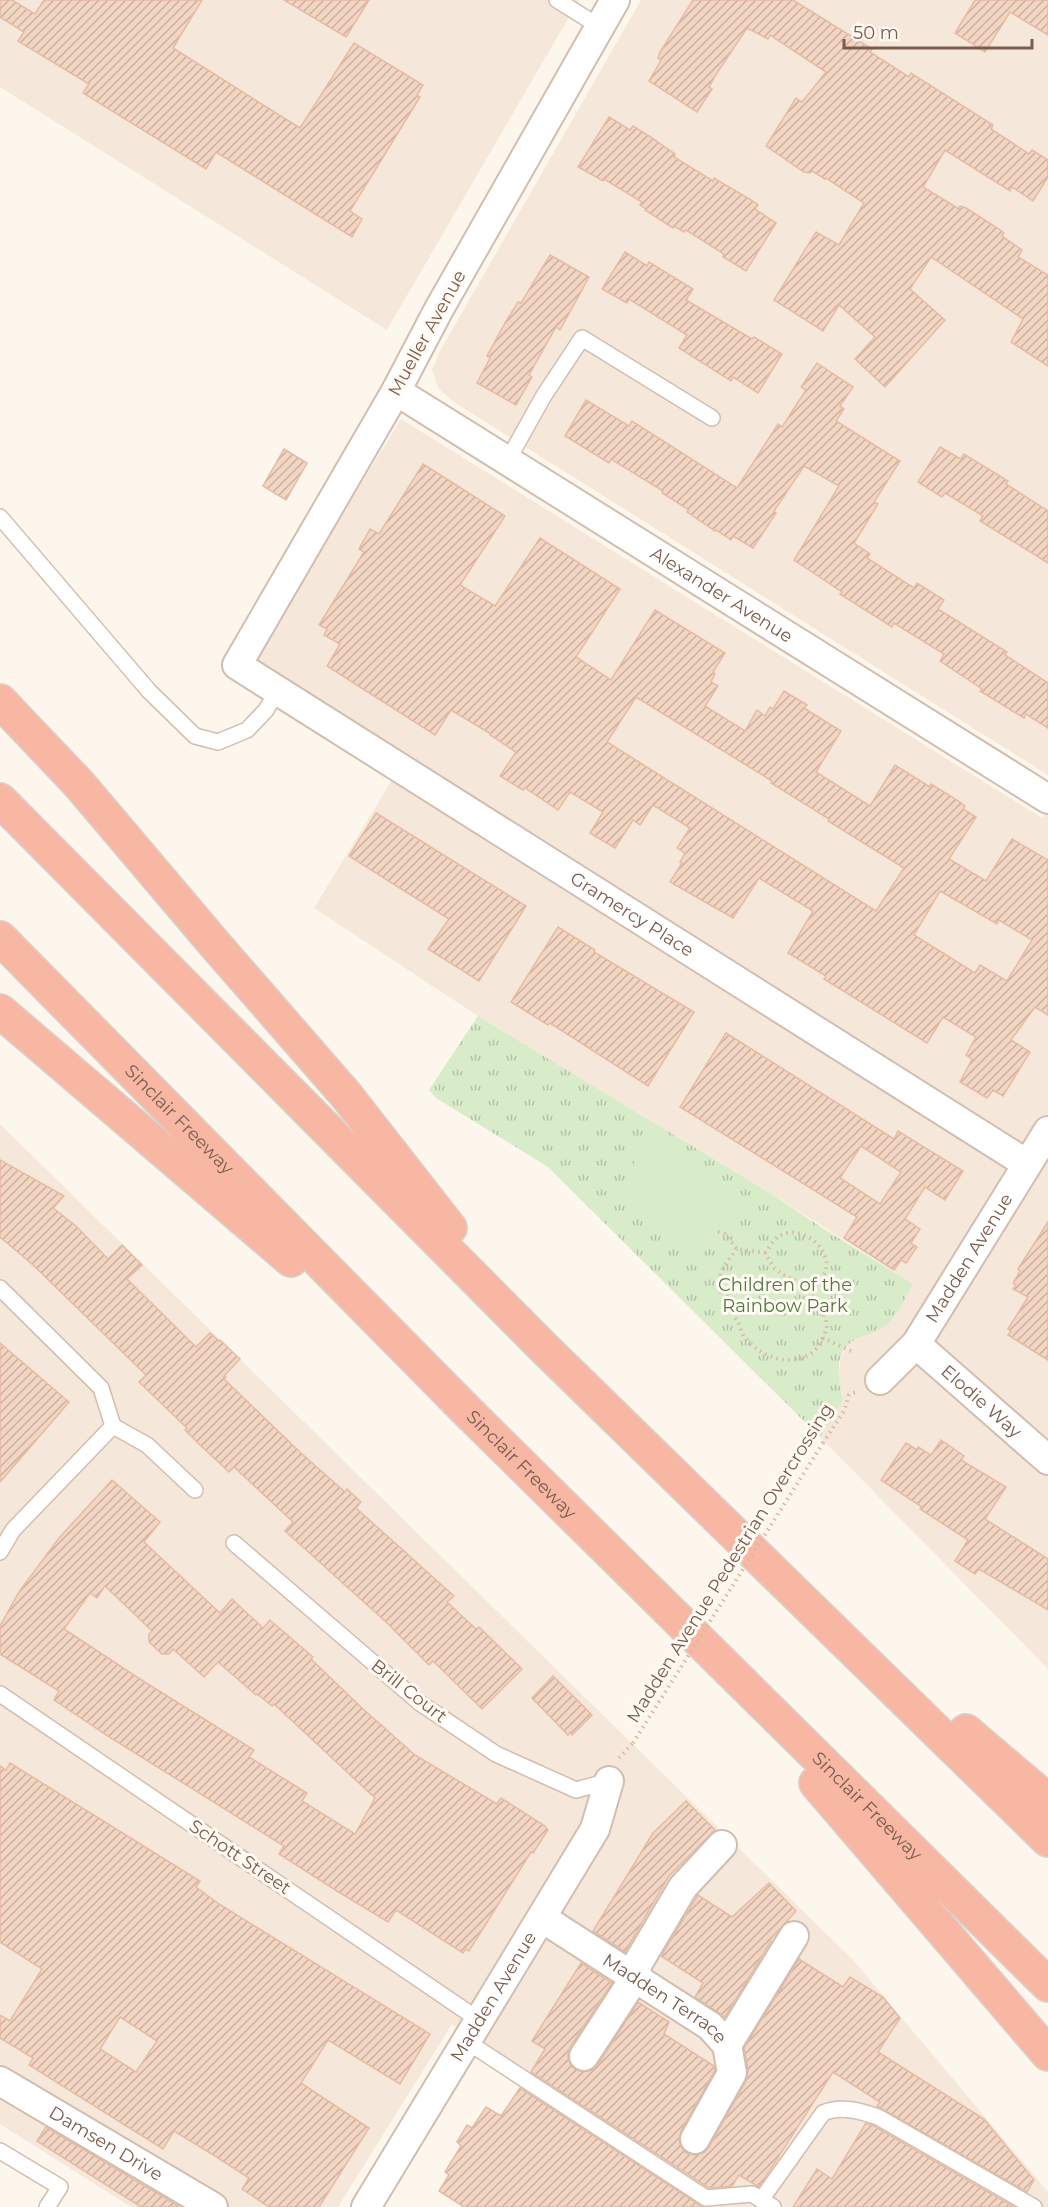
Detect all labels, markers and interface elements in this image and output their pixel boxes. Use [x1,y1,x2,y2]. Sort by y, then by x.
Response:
scale bar [844,12,1032,50]
text: 50 m [853,22,899,44]
street label: Mueller Avenue [383,266,471,400]
street label: Alexander Avenue [646,542,797,647]
street label: Gramercy Place [566,867,698,962]
street label: Sinclair Freeway [120,1060,238,1179]
street label: Madden Avenue [921,1189,1018,1327]
park label: Children of the Rainbow Park [718,1274,852,1317]
street label: Elodie Way [937,1360,1026,1443]
street label: Madden Avenue Pedestrian Overcrossing [622,1399,838,1727]
street label: Sinclair Freeway [462,1406,581,1524]
street label: Brill Court [367,1654,451,1728]
street label: Sinclair Freeway [807,1747,927,1865]
street label: Schott Street [185,1815,295,1899]
street label: Madden Avenue [446,1928,541,2066]
street label: Madden Terrace [599,1949,732,2048]
street label: Damsen Drive [45,2101,167,2186]

